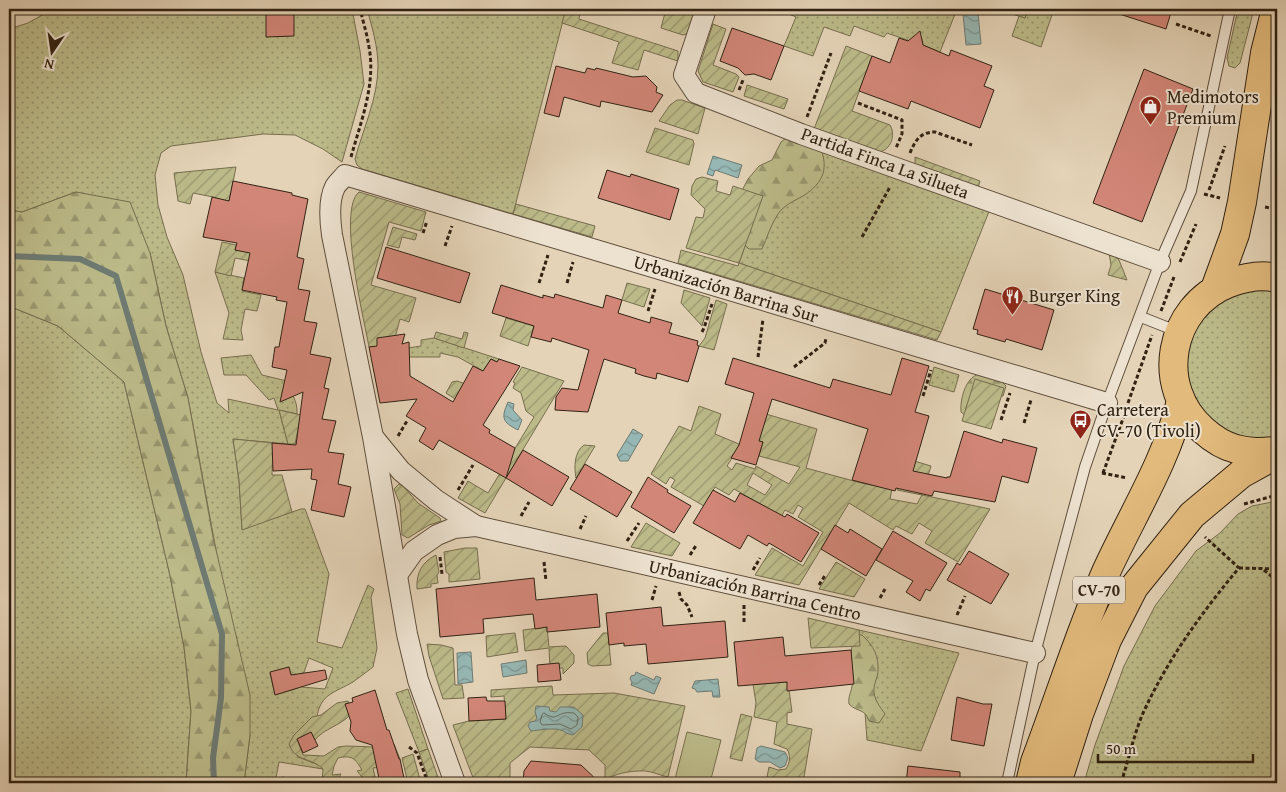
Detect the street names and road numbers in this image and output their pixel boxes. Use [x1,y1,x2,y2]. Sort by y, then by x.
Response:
street label: Partida Finca La Silueta [798,120,973,206]
street label: Urbanización Barrina Sur [630,248,822,330]
street label: Urbanización Barrina Centro [646,552,864,627]
road number: CV-70 [1073,576,1125,604]

